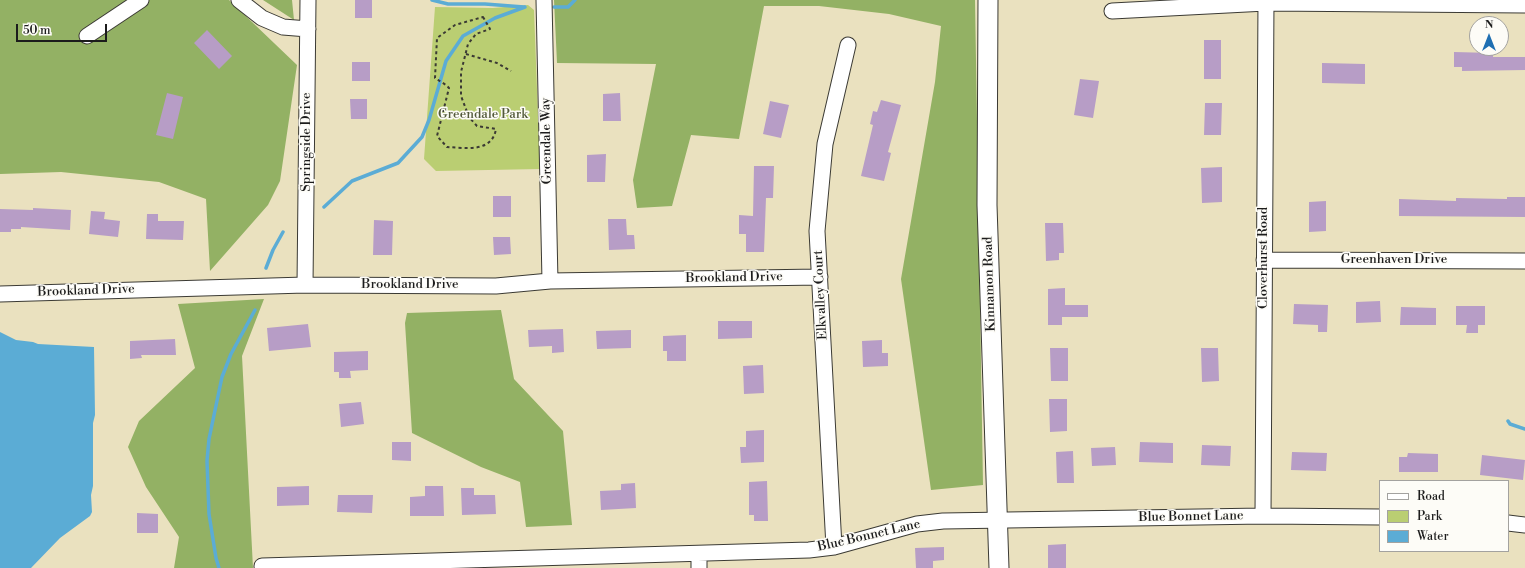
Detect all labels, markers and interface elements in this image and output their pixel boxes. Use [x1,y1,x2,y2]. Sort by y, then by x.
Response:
scale bar [18,16,109,42]
north arrow [1469,16,1509,56]
text: N [1485,18,1493,32]
text: 50 m [23,23,51,38]
street label: Springside Drive [299,92,315,192]
street label: Greendale Way [538,97,556,185]
park label: Greendale Park [438,107,528,123]
street label: Cloverhurst Road [1256,207,1272,309]
street label: Kinnamon Road [981,236,999,332]
street label: Elkvalley Court [811,250,831,340]
street label: Greenhaven Drive [1341,252,1447,268]
street label: Brookland Drive [685,269,783,287]
street label: Brookland Drive [361,277,459,293]
street label: Brookland Drive [37,282,135,300]
legend [1379,480,1509,552]
text: Road [1417,489,1445,504]
street label: Blue Bonnet Lane [1138,508,1244,526]
text: Park [1417,509,1442,524]
street label: Blue Bonnet Lane [816,517,922,555]
text: Water [1417,529,1449,544]

